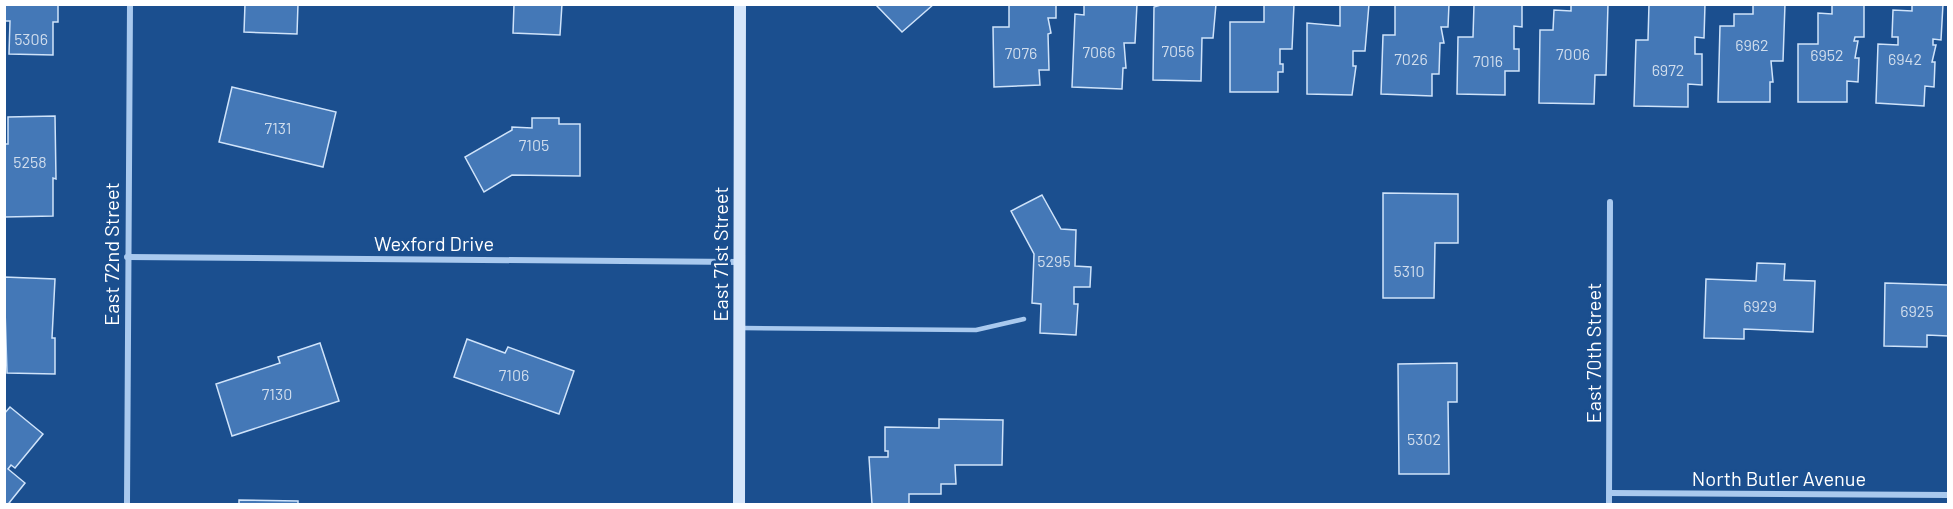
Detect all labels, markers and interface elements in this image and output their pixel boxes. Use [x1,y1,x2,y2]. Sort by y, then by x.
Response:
house number: 5306 [14,29,48,48]
house number: 6962 [1735,35,1769,54]
house number: 7056 [1161,41,1195,60]
house number: 7066 [1082,42,1116,61]
house number: 7076 [1005,43,1037,62]
house number: 7006 [1556,44,1590,63]
house number: 6952 [1810,45,1844,64]
house number: 7026 [1394,49,1428,68]
house number: 6942 [1888,49,1922,68]
house number: 7016 [1473,51,1503,70]
house number: 6972 [1652,60,1684,79]
house number: 7131 [265,118,291,137]
house number: 7105 [519,135,549,154]
house number: 5258 [13,152,47,171]
street label: East 72nd Street [99,182,123,326]
street label: East 71st Street [708,186,732,322]
street label: Wexford Drive [374,231,494,255]
house number: 5295 [1037,251,1071,270]
house number: 5310 [1394,261,1425,280]
street label: East 70th Street [1581,283,1605,423]
house number: 6929 [1743,296,1777,315]
house number: 6925 [1900,301,1934,320]
house number: 7106 [499,365,529,384]
house number: 7130 [262,384,292,403]
house number: 5302 [1407,429,1441,448]
street label: North Butler Avenue [1692,466,1866,490]

